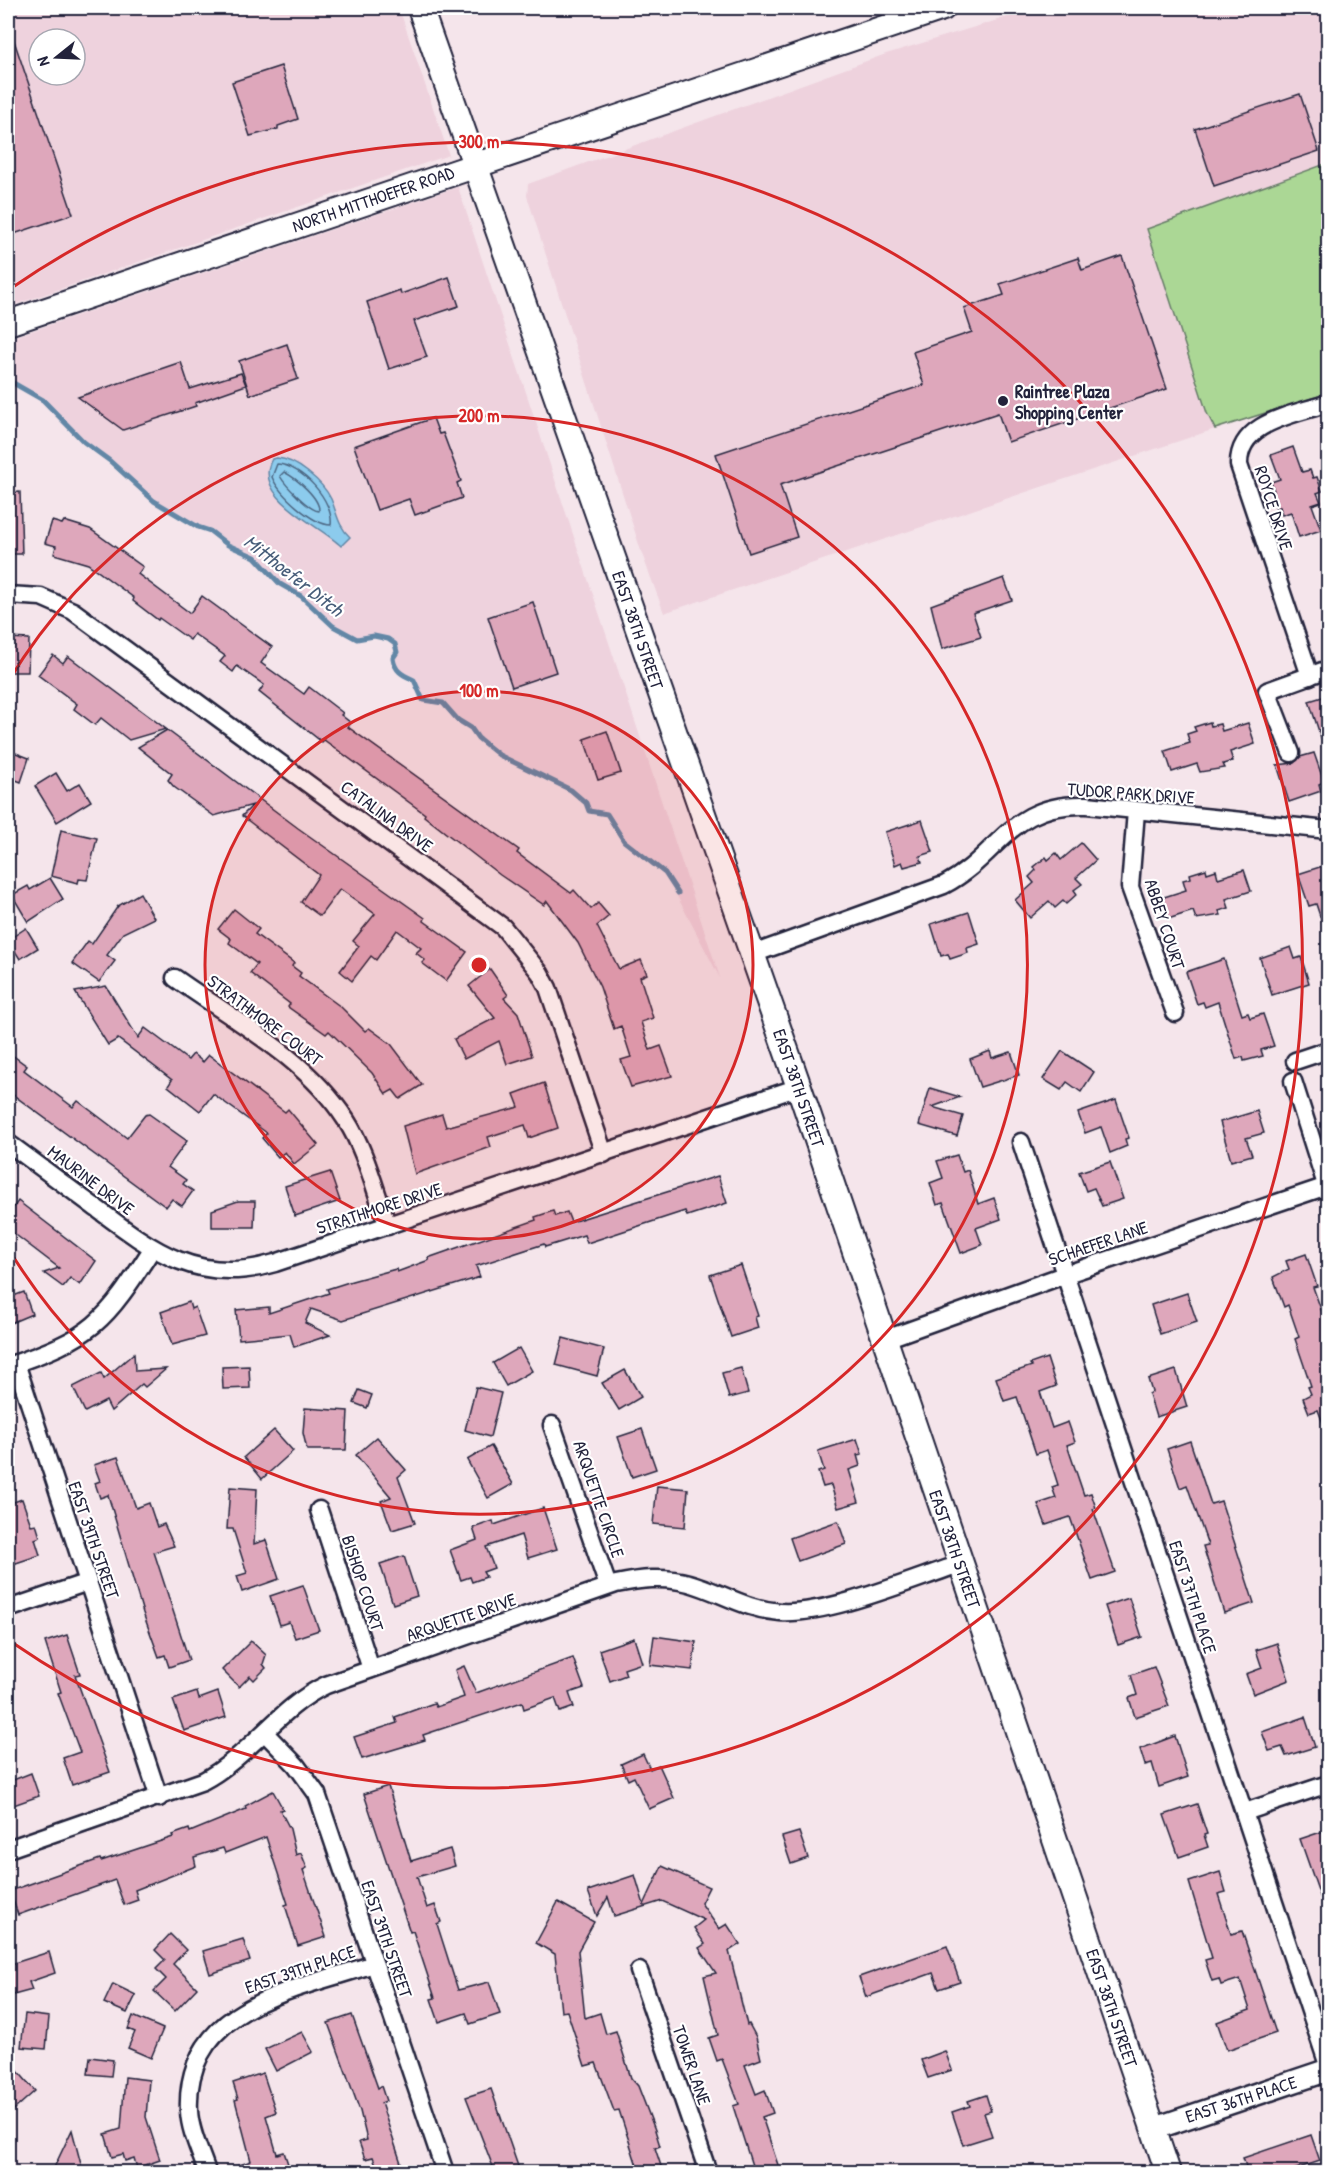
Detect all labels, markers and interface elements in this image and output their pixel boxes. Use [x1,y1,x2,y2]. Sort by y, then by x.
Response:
north arrow [27,27,87,87]
text: N [31,54,55,69]
text: 300 m [459,129,499,154]
street label: NORTH MITTHOEFER ROAD [289,159,458,238]
place label: Raintree Plaza Shopping Center [1015,379,1123,426]
marker: Raintree Plaza Shopping Center [996,394,1010,408]
text: 200 m [459,403,499,428]
street label: ROYCE DRIVE [1249,463,1299,553]
water label: Mitthoefer Ditch [239,528,350,623]
street label: EAST 38TH STREET [606,567,670,693]
text: 100 m [459,678,499,703]
street label: CATALINA DRIVE [336,774,438,858]
street label: TUDOR PARK DRIVE [1067,776,1195,810]
street label: ABBEY COURT [1139,876,1192,973]
centre of rings [469,955,489,975]
street label: STRATHMORE COURT [202,969,328,1072]
street label: EAST 38TH STREET [767,1025,831,1151]
street label: MAURINE DRIVE [43,1139,139,1221]
street label: STRATHMORE DRIVE [313,1176,445,1240]
street label: SCHAEFER LANE [1045,1214,1151,1272]
street label: ARQUETTE CIRCLE [567,1437,631,1561]
street label: EAST 39TH STREET [62,1478,126,1602]
street label: EAST 38TH STREET [923,1486,987,1612]
street label: BISHOP COURT [336,1532,390,1635]
street label: EAST 37TH PLACE [1163,1537,1223,1657]
street label: ARQUETTE DRIVE [403,1587,519,1647]
street label: EAST 39TH STREET [355,1877,419,2001]
street label: EAST 39TH PLACE [241,1938,359,2000]
street label: EAST 38TH STREET [1080,1945,1144,2071]
street label: TOWER LANE [667,2022,717,2108]
street label: EAST 36TH PLACE [1182,2069,1300,2129]

